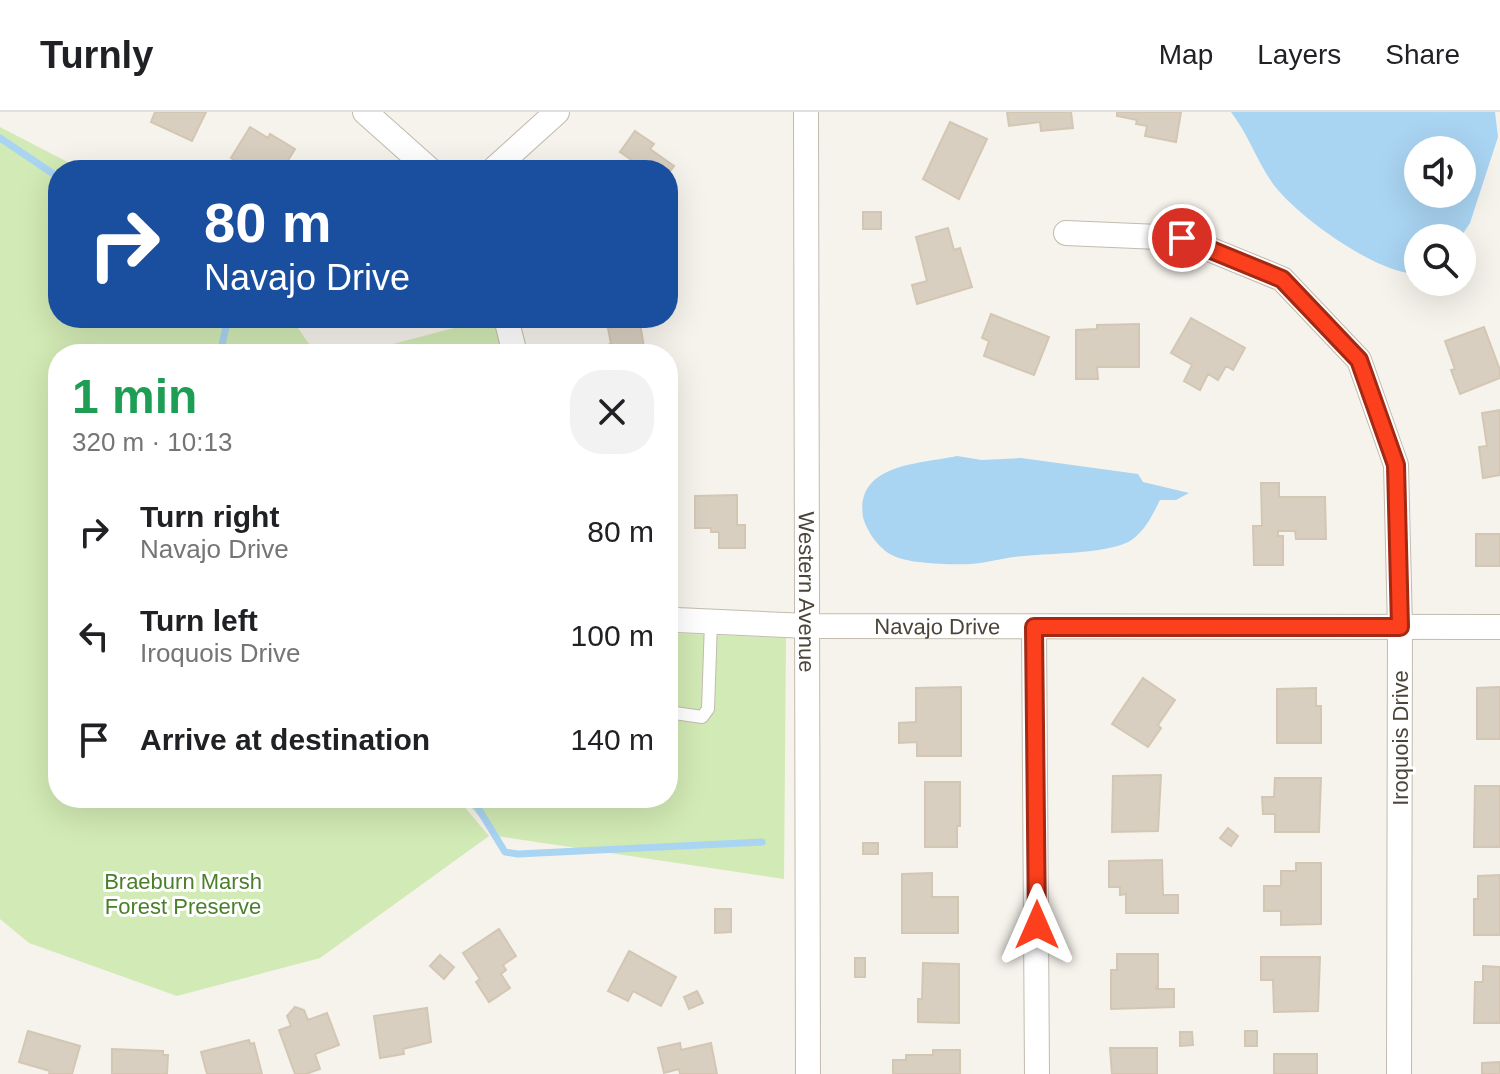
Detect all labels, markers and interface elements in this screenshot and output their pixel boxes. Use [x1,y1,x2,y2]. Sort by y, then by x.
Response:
text: Turnly [40,34,153,76]
text: Map [1159,39,1213,70]
text: Layers [1257,39,1341,70]
text: Share [1385,39,1460,70]
map controls [1404,136,1476,296]
button: sound [1404,136,1476,208]
text: 80 m [204,191,332,254]
icon: right [72,192,176,296]
pin [1148,204,1216,272]
icon: arrive [1160,216,1204,260]
button: search [1404,224,1476,296]
text: Navajo Drive [204,257,410,298]
text: 1 min [72,370,197,423]
button: close [570,370,654,454]
text: 320 m · 10:13 [72,427,232,457]
text: Turn right [140,500,279,533]
icon: right [72,510,116,554]
street label: Western Avenue [794,512,820,672]
text: 80 m [587,515,654,548]
text: Navajo Drive [140,534,289,564]
text: Turn left [140,604,258,637]
icon: left [72,614,116,658]
street label: Navajo Drive [874,614,1000,639]
text: 100 m [571,619,654,652]
text: Iroquois Drive [140,638,300,668]
street label: Iroquois Drive [1388,670,1413,806]
icon: arrive [72,718,116,762]
text: Arrive at destination [140,723,430,756]
text: 140 m [571,723,654,756]
park label: Braeburn Marsh Forest Preserve [104,869,262,919]
position arrow [995,883,1079,967]

